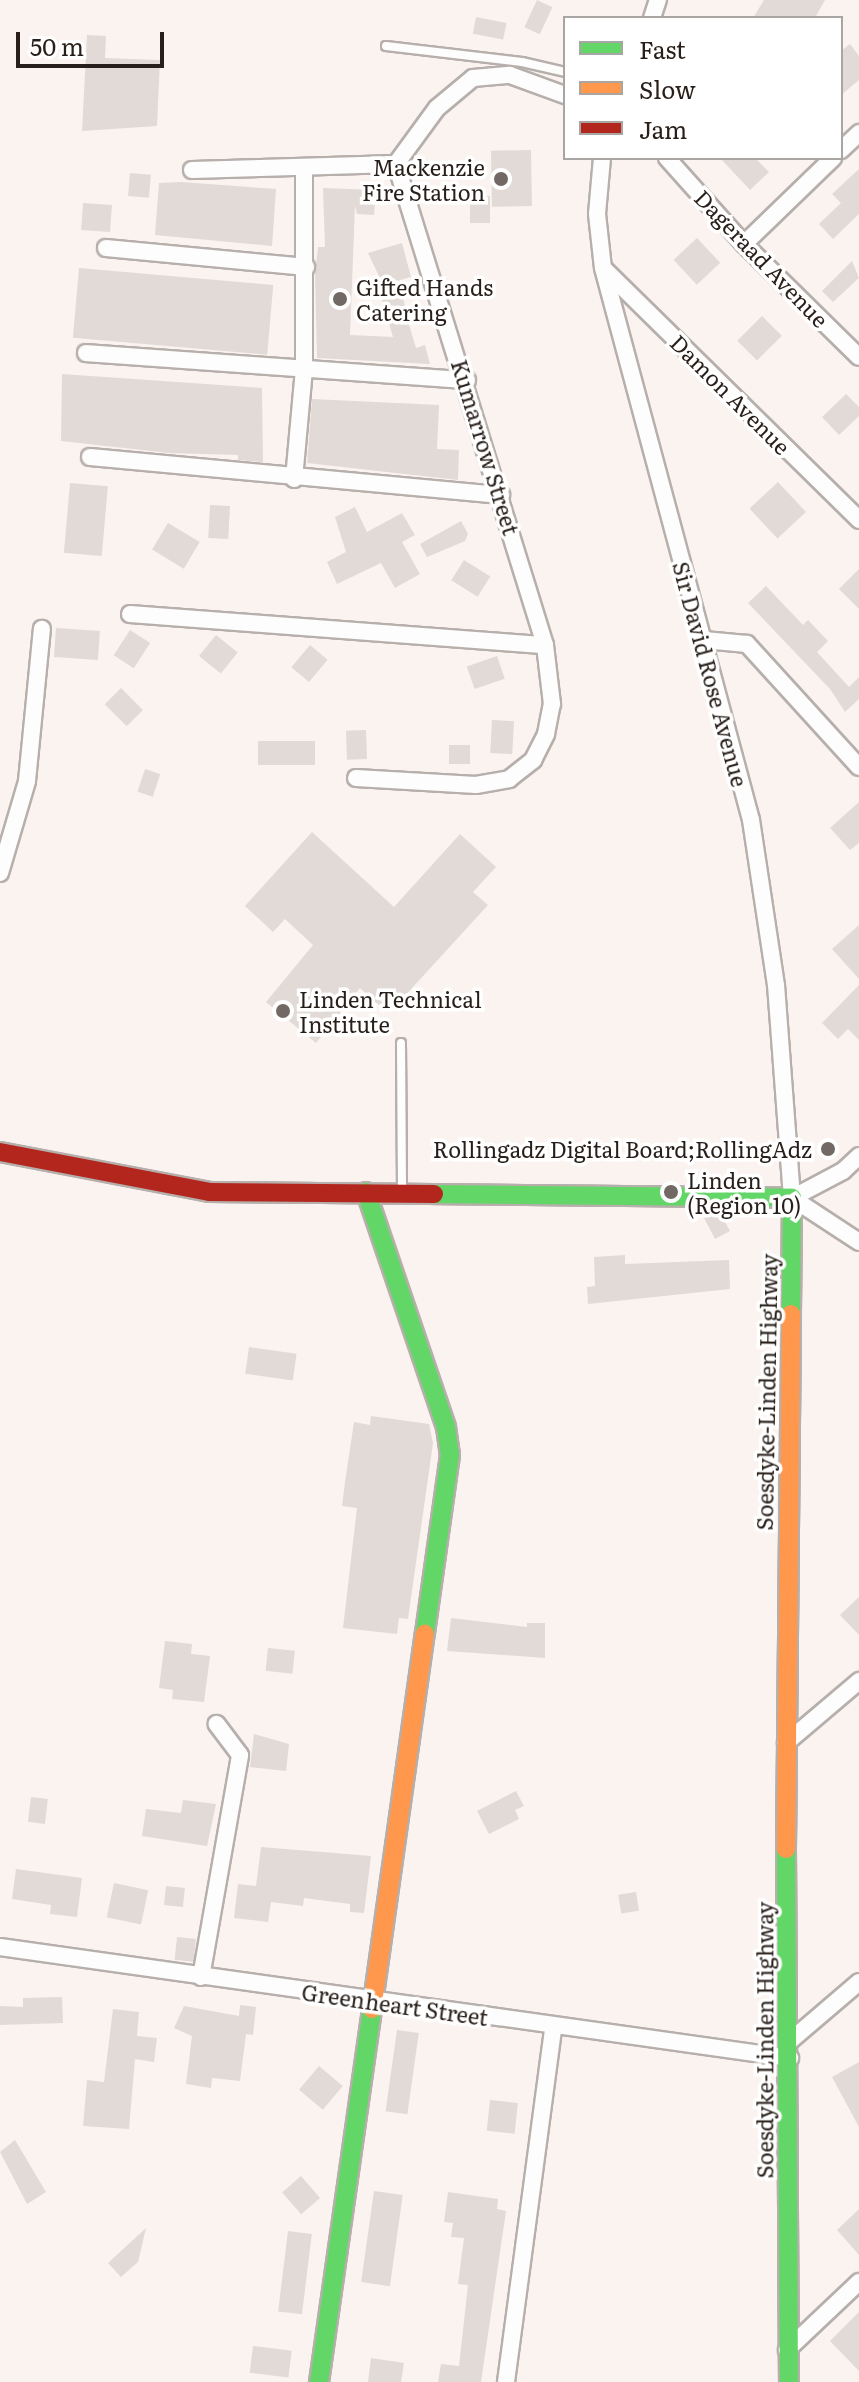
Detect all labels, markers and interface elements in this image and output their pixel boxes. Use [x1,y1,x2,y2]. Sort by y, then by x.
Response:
scale bar [20,16,168,66]
legend [563,16,843,160]
text: 50 m [30,28,84,63]
text: Fast [639,31,686,66]
text: Slow [639,71,696,106]
text: Jam [639,111,687,146]
place label: Mackenzie Fire Station [362,153,485,204]
marker: Mackenzie Fire Station [492,170,510,188]
street label: Dageraad Avenue [690,184,834,332]
place label: Gifted Hands Catering [356,273,493,324]
marker: Gifted Hands Catering [331,290,349,308]
street label: Damon Avenue [666,329,796,459]
street label: Kumarrow Street [447,356,525,538]
street label: Sir David Rose Avenue [668,558,754,790]
place label: Linden Technical Institute [299,985,482,1036]
marker: Linden Technical Institute [274,1002,292,1020]
place label: Rollingadz Digital Board;RollingAdz [433,1136,812,1162]
marker: Rollingadz Digital Board;RollingAdz [819,1140,837,1158]
place label: Linden (Region 10) [687,1166,801,1218]
marker: Linden (Region 10) [662,1183,680,1201]
street label: Soesdyke-Linden Highway [750,1253,782,1531]
street label: Soesdyke-Linden Highway [751,1901,777,2179]
street label: Greenheart Street [300,1978,490,2030]

